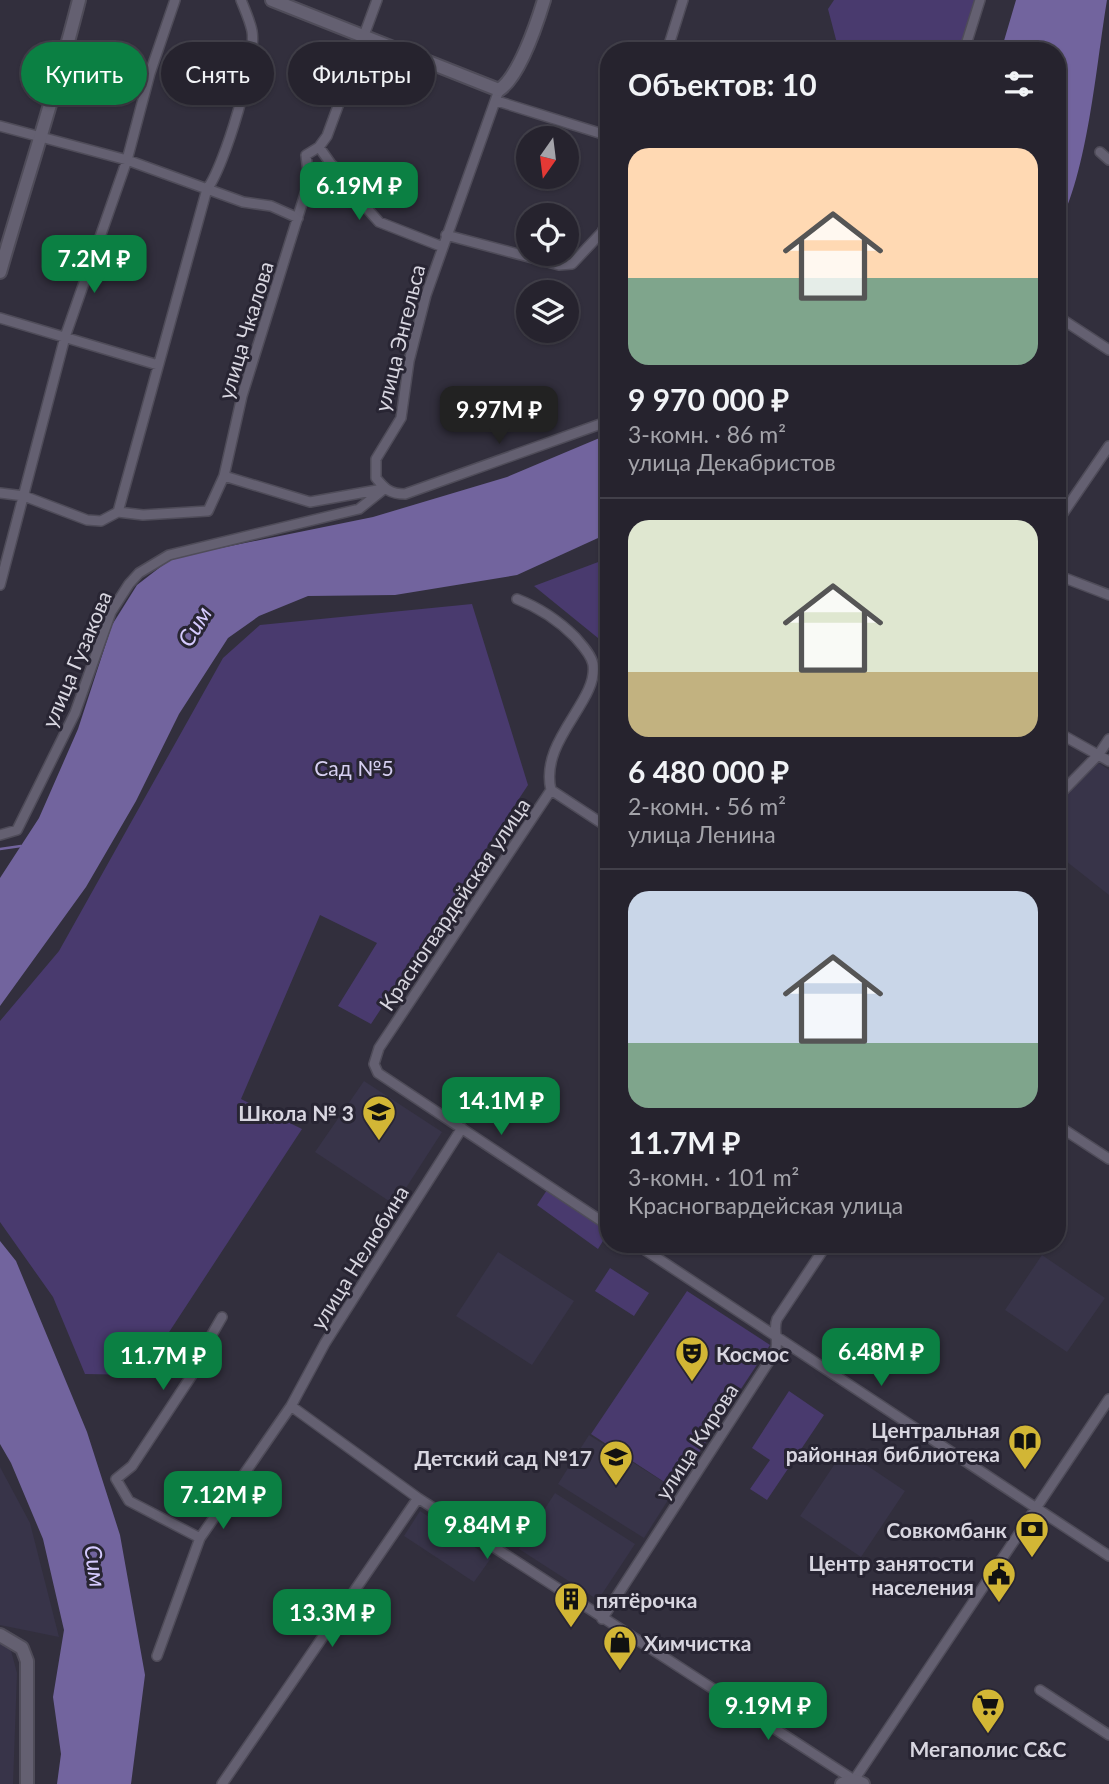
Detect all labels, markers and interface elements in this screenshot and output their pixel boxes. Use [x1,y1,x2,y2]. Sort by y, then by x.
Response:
chip: Купить [21,42,147,105]
chip: Снять [161,42,274,105]
chip: Фильтры [288,42,435,105]
icon: filters [1000,65,1038,103]
text: Объектов: 10 [628,66,817,102]
north arrow [516,126,579,189]
map controls [516,126,579,343]
pin: 6.19M ₽ [294,162,424,222]
text: 6.19M ₽ [316,171,402,199]
icon: home [770,193,896,319]
button: locate [516,203,579,266]
pin: 7.2M ₽ [37,236,151,295]
text: 7.2M ₽ [58,244,130,272]
street label: улица Чкалова [212,258,278,402]
street label: улица Энгельса [369,262,429,414]
button: layers [516,280,579,343]
text: 9 970 000 ₽ [628,381,789,417]
pin: 9.97M ₽ [434,386,564,446]
text: 9.97M ₽ [456,395,542,423]
text: 3-комн. · 86 m² [628,420,786,448]
text: улица Декабристов [628,448,836,476]
icon: home [770,565,896,691]
street label: улица Гузакова [36,587,116,731]
water label: Сим [171,601,217,651]
text: 6 480 000 ₽ [628,753,789,789]
park label: Сад №5 [314,755,394,780]
text: 2-комн. · 56 m² [628,792,786,820]
street label: Красногвардейская улица [373,793,535,1015]
text: улица Ленина [628,820,776,848]
icon: home [770,936,896,1062]
pin: 14.1M ₽ [436,1078,566,1137]
text: 14.1M ₽ [458,1086,544,1114]
school or university icon: Школа № 3 [360,1093,398,1142]
place label: Школа № 3 [238,1100,354,1125]
text: 11.7M ₽ [628,1124,740,1160]
text: 3-комн. · 101 m² [628,1163,799,1191]
street label: улица Нелюбина [305,1180,413,1334]
text: Красногвардейская улица [628,1191,903,1219]
pin: 6.48M ₽ [816,1328,946,1388]
pin: 11.7M ₽ [98,1332,228,1392]
theatre icon: Космос [673,1334,711,1383]
text: 6.48M ₽ [838,1337,924,1365]
text: 11.7M ₽ [120,1341,206,1369]
place label: Космос [716,1341,789,1366]
street label: улица Кирова [649,1378,743,1504]
place label: Центральная районная библиотека [786,1417,1000,1466]
library icon: Центральная районная библиотека [1006,1422,1044,1471]
school or university icon: Детский сад №17 [597,1438,635,1487]
place label: Детский сад №17 [415,1445,592,1470]
pin: 7.12M ₽ [158,1472,288,1531]
text: 7.12M ₽ [180,1480,266,1508]
pin: 9.84M ₽ [422,1502,552,1561]
text: 9.84M ₽ [444,1510,530,1538]
bank icon: Совкомбанк [1013,1510,1051,1559]
place label: Совкомбанк [886,1517,1008,1542]
water label: Сим [79,1543,113,1589]
place label: Центр занятости населения [808,1550,974,1599]
public building icon: Центр занятости населения [980,1555,1018,1604]
building icon: пятёрочка [552,1580,590,1629]
place label: пятёрочка [596,1587,697,1612]
pin: 13.3M ₽ [267,1590,397,1649]
text: 13.3M ₽ [289,1598,375,1626]
shop icon: Химчистка [601,1623,639,1672]
place label: Химчистка [644,1630,751,1655]
pin: 9.19M ₽ [703,1682,833,1742]
supermarket icon: Мегаполис C&C [969,1686,1007,1735]
text: 9.19M ₽ [725,1691,811,1719]
place label: Мегаполис C&C [910,1736,1067,1761]

